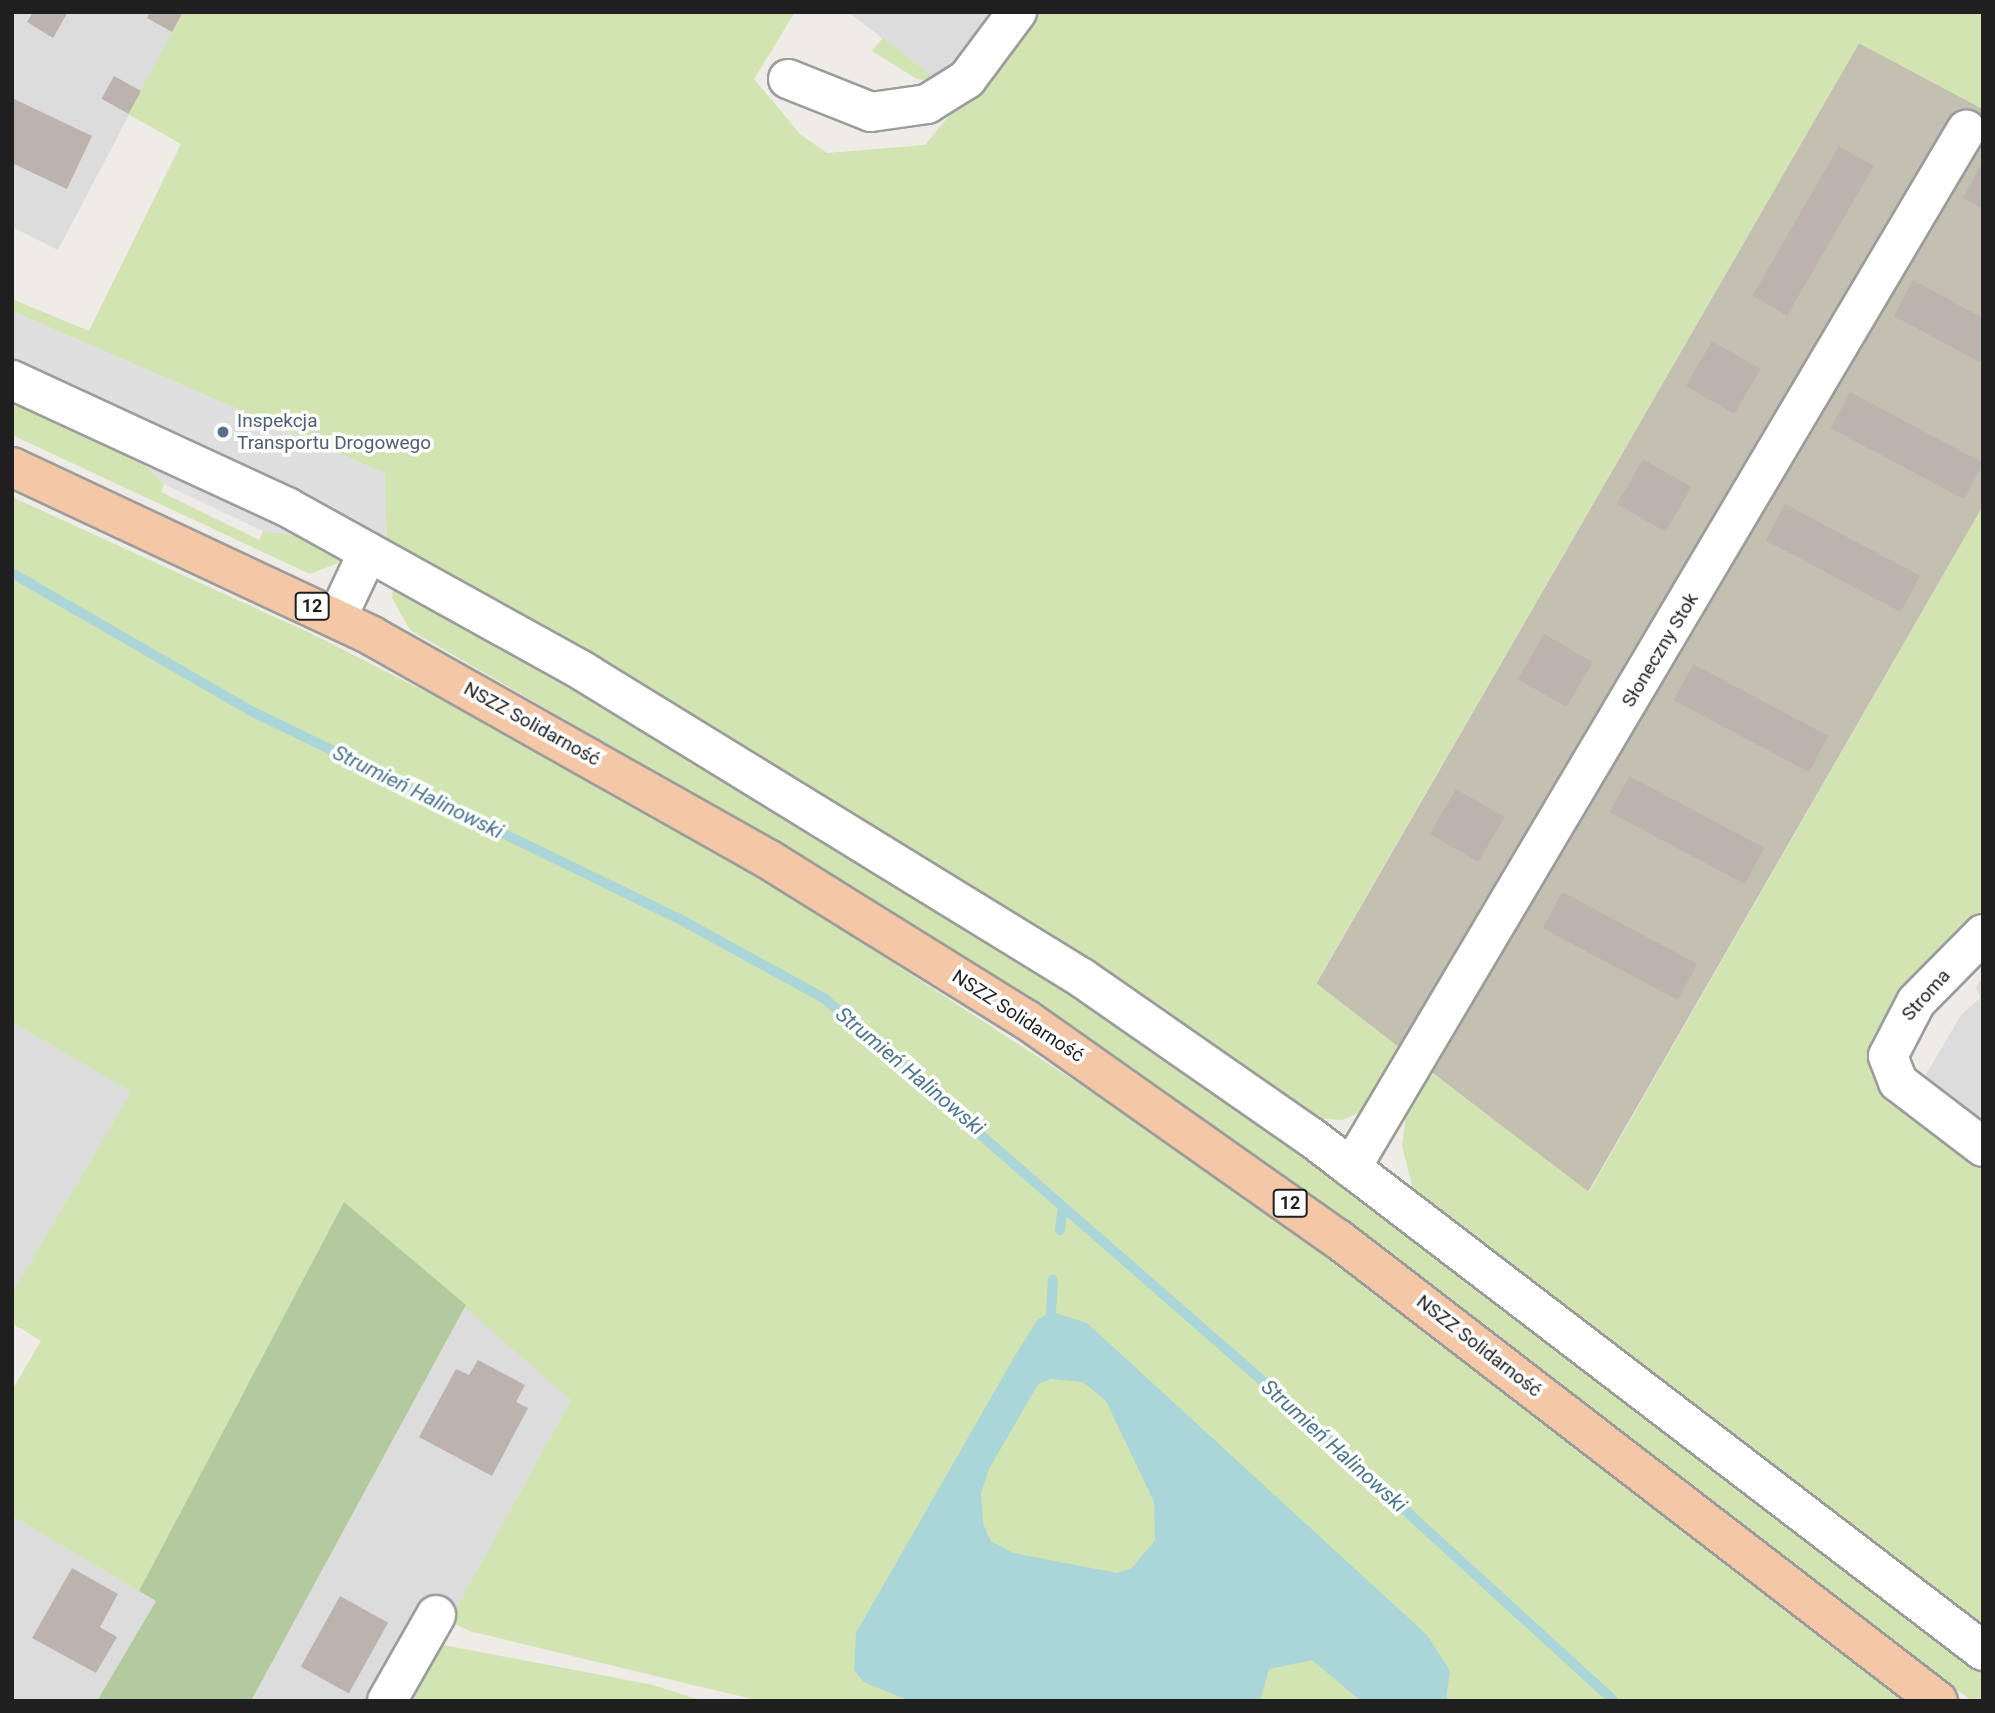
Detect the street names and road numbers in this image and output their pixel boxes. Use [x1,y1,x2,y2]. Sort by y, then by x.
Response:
street label: Słoneczny Stok [1617,589,1703,711]
road number: 12 [294,592,330,620]
street label: NSZZ Solidarność [460,677,604,771]
street label: Stroma [1897,964,1955,1026]
street label: NSZZ Solidarność [948,965,1088,1067]
road number: 12 [1272,1188,1308,1218]
street label: NSZZ Solidarność [1412,1290,1546,1402]

